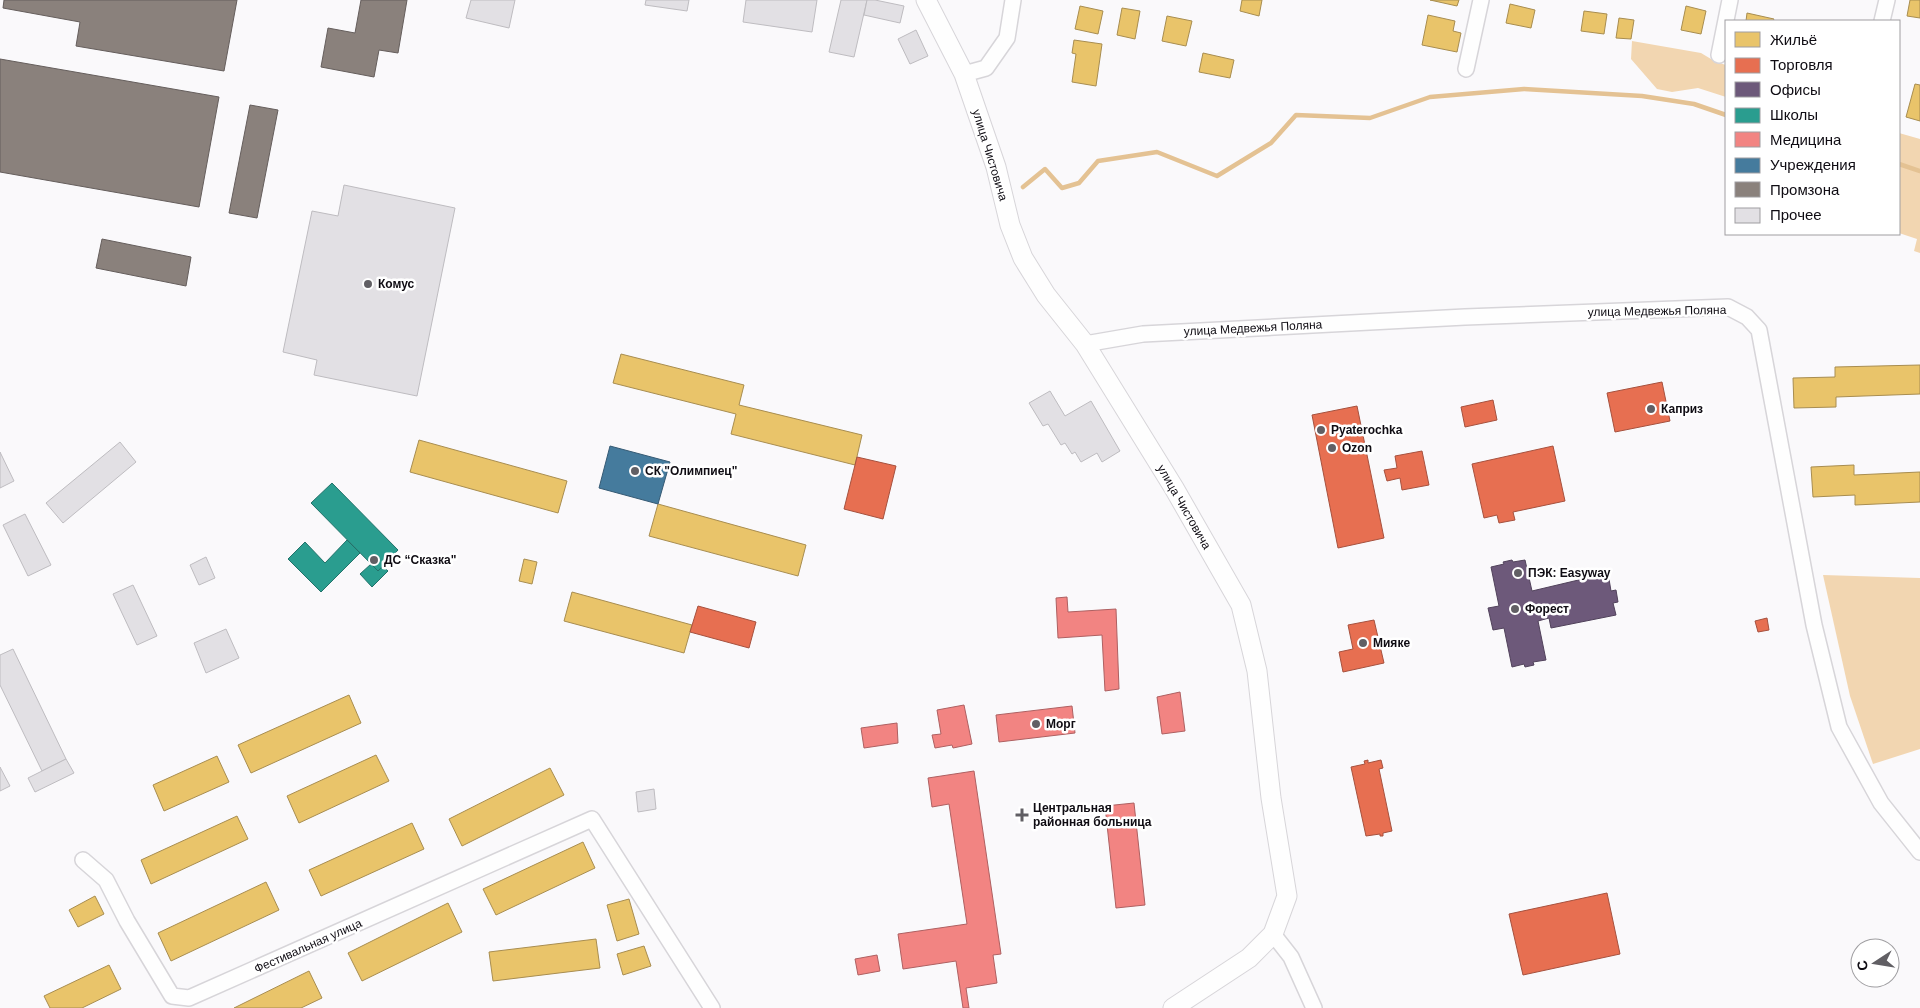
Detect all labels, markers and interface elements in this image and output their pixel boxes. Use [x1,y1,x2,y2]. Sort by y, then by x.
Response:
legend [1725,20,1900,235]
text: Жильё [1770,31,1817,48]
text: Торговля [1770,56,1833,73]
text: Офисы [1770,81,1821,98]
text: Школы [1770,106,1818,123]
street label: улица Чистовича [969,107,1011,203]
text: Медицина [1770,131,1842,148]
text: Учреждения [1770,156,1856,173]
text: Промзона [1770,181,1840,198]
text: Прочее [1770,206,1822,223]
place label: Комус [378,277,415,291]
marker: Комус [362,278,374,290]
street label: улица Медвежья Поляна [1588,303,1727,319]
street label: улица Медвежья Поляна [1183,317,1323,339]
place label: Каприз [1661,402,1703,416]
marker: Каприз [1645,403,1657,415]
place label: Pyaterochka [1331,423,1403,437]
marker: Pyaterochka [1315,424,1327,436]
place label: Ozon [1342,441,1372,455]
marker: Ozon [1326,442,1338,454]
street label: улица Чистовича [1154,462,1214,552]
place label: СК "Олимпиец" [645,464,737,478]
marker: СК "Олимпиец" [629,465,641,477]
place label: ДС “Сказка" [384,553,456,567]
marker: ДС “Сказка" [368,554,380,566]
place label: ПЭК: Easyway [1528,566,1611,580]
marker: ПЭК: Easyway [1512,567,1524,579]
place label: Форест [1525,602,1569,616]
marker: Форест [1509,603,1521,615]
place label: Мияке [1373,636,1410,650]
marker: Мияке [1357,637,1369,649]
place label: Морг [1046,717,1076,731]
marker: Морг [1030,718,1042,730]
place label: Центральная районная больница [1033,801,1152,829]
marker: Центральная районная больница [1015,808,1029,822]
street label: Фестивальная улица [252,916,364,976]
north arrow [1850,938,1900,988]
text: С [1853,959,1871,972]

